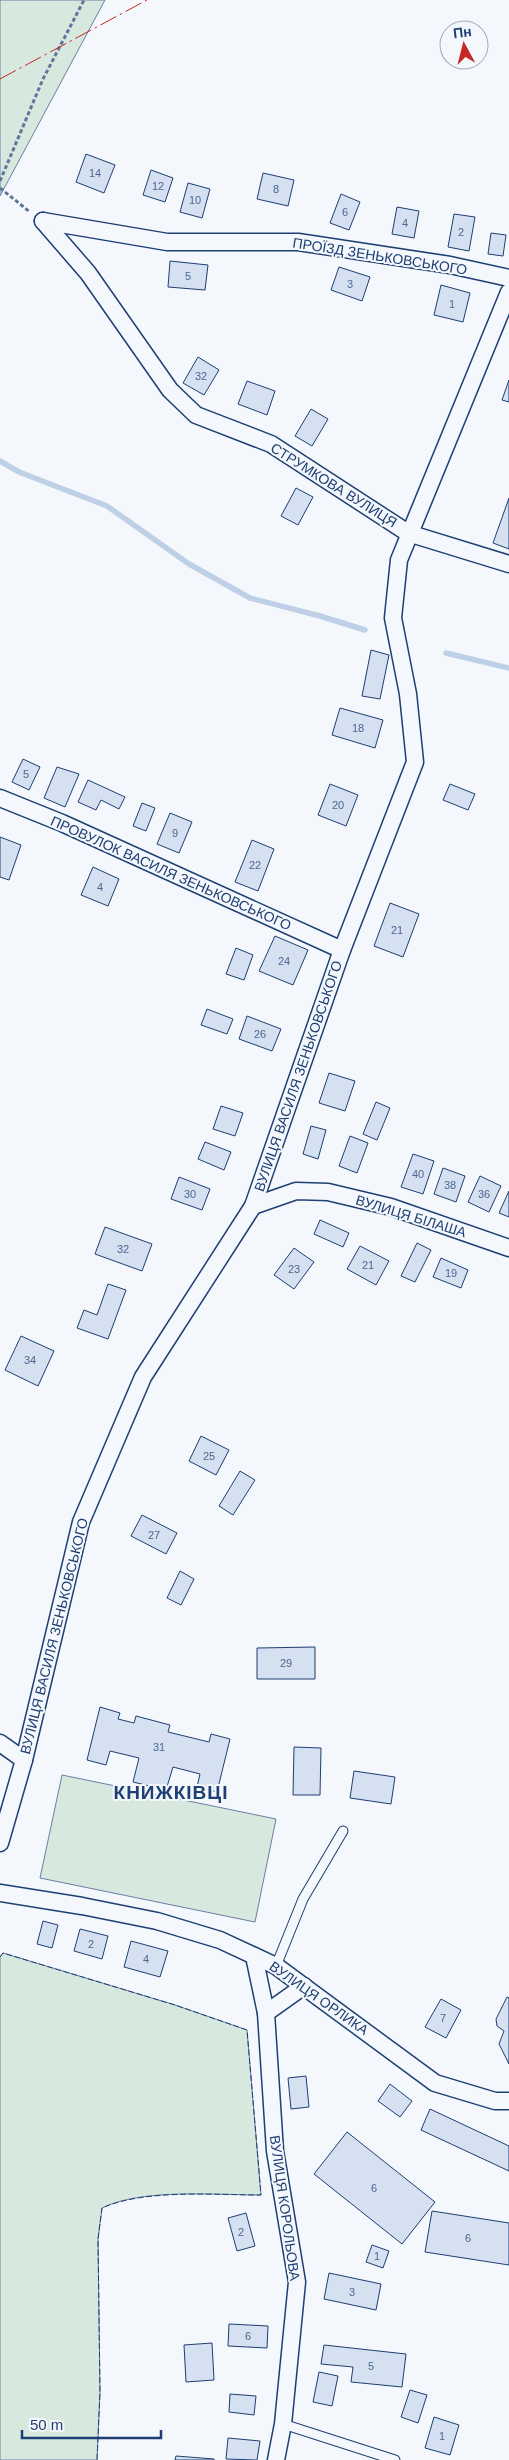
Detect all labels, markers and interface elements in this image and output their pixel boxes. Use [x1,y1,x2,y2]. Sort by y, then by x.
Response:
north arrow [439,20,489,70]
text: Пн [452,23,473,41]
house number: 14 [89,167,101,179]
house number: 12 [152,180,164,192]
house number: 8 [273,183,279,195]
house number: 10 [189,194,201,206]
house number: 6 [342,206,348,218]
house number: 4 [402,217,408,229]
house number: 2 [458,226,464,238]
street label: ПРОЇЗД ЗЕНЬКОВСЬКОГО [292,234,468,278]
house number: 5 [185,270,191,282]
house number: 3 [347,278,353,290]
house number: 1 [449,298,455,310]
house number: 32 [195,370,207,382]
street label: СТРУМКОВА ВУЛИЦЯ [268,440,400,530]
house number: 18 [352,722,364,734]
house number: 5 [23,768,29,780]
house number: 20 [332,799,344,811]
street label: ПРОВУЛОК ВАСИЛЯ ЗЕНЬКОВСЬКОГО [48,813,294,934]
house number: 9 [172,827,178,839]
house number: 22 [249,859,261,871]
house number: 4 [97,881,103,893]
house number: 21 [391,924,403,936]
house number: 24 [278,955,290,967]
street label: ВУЛИЦЯ ВАСИЛЯ ЗЕНЬКОВСЬКОГО [251,958,345,1193]
house number: 26 [254,1028,266,1040]
house number: 40 [412,1168,424,1180]
house number: 38 [444,1179,456,1191]
house number: 30 [184,1188,196,1200]
house number: 36 [478,1188,490,1200]
street label: ВУЛИЦЯ БІЛАША [354,1192,469,1241]
house number: 32 [117,1243,129,1255]
house number: 21 [362,1259,374,1271]
house number: 23 [288,1263,300,1275]
house number: 19 [445,1267,457,1279]
house number: 34 [24,1354,36,1366]
house number: 25 [203,1450,215,1462]
street label: ВУЛИЦЯ ВАСИЛЯ ЗЕНЬКОВСЬКОГО [17,1516,91,1756]
house number: 27 [148,1529,160,1541]
house number: 29 [280,1657,292,1669]
house number: 31 [153,1741,165,1753]
district label: КНИЖКІВЦІ [114,1782,228,1803]
house number: 2 [88,1938,94,1950]
house number: 4 [143,1953,149,1965]
street label: ВУЛИЦЯ ОРЛИКА [266,1958,372,2039]
house number: 7 [440,2012,446,2024]
street label: ВУЛИЦЯ КОРОЛЬОВА [267,2134,303,2282]
house number: 6 [371,2182,377,2194]
house number: 2 [238,2226,244,2238]
house number: 6 [465,2232,471,2244]
house number: 1 [374,2250,380,2262]
house number: 3 [349,2286,355,2298]
house number: 6 [245,2330,251,2342]
house number: 5 [368,2360,374,2372]
scale bar [22,2408,161,2440]
text: 50 m [30,2416,63,2433]
house number: 1 [439,2430,445,2442]

